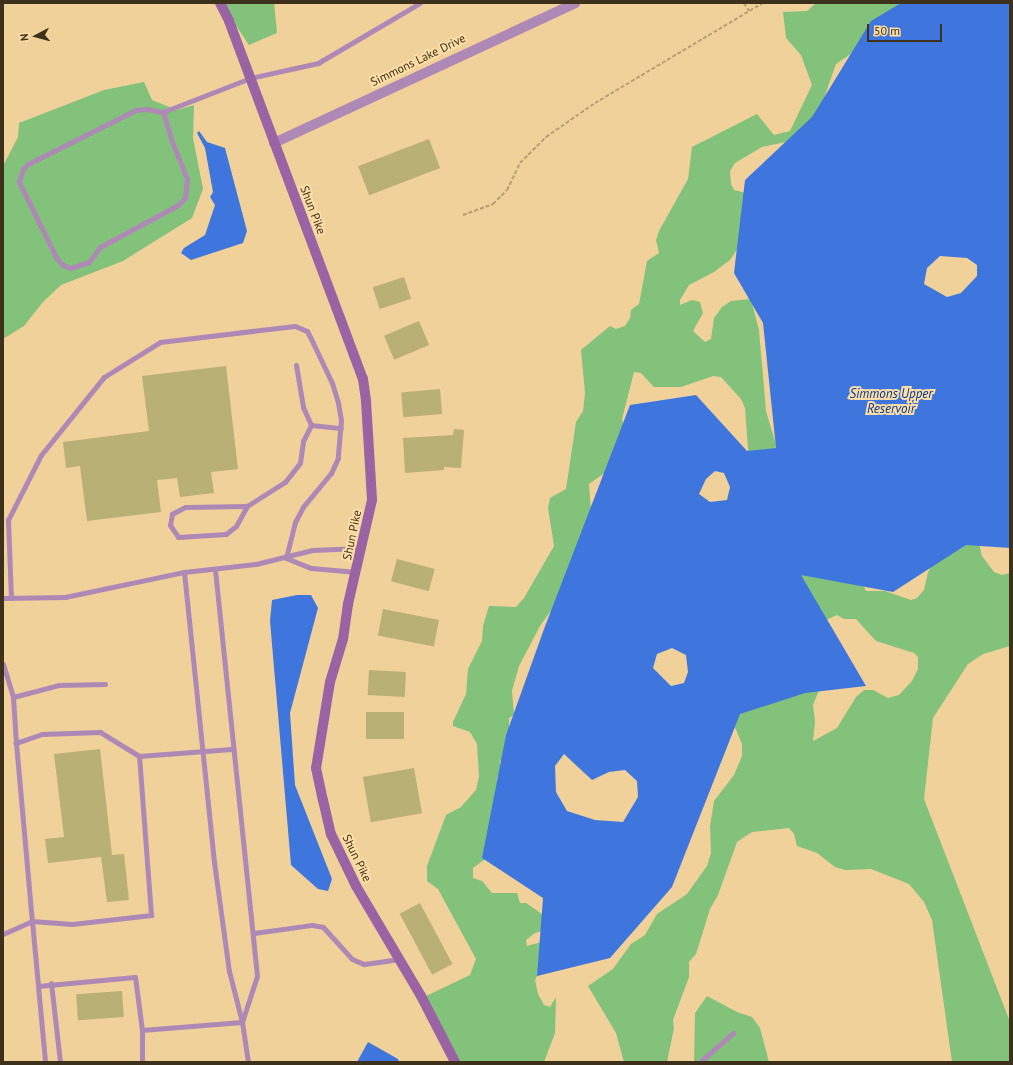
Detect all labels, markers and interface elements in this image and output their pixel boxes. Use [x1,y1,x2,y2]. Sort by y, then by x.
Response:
north arrow [16,16,56,56]
scale bar [869,16,944,42]
text: 50 m [874,23,900,38]
street label: Simmons Lake Drive [368,31,468,89]
text: N [17,33,31,42]
street label: Shun Pike [297,184,329,236]
water label: Simmons Upper Reservoir [849,387,933,418]
street label: Shun Pike [340,509,364,561]
street label: Shun Pike [339,832,375,884]

